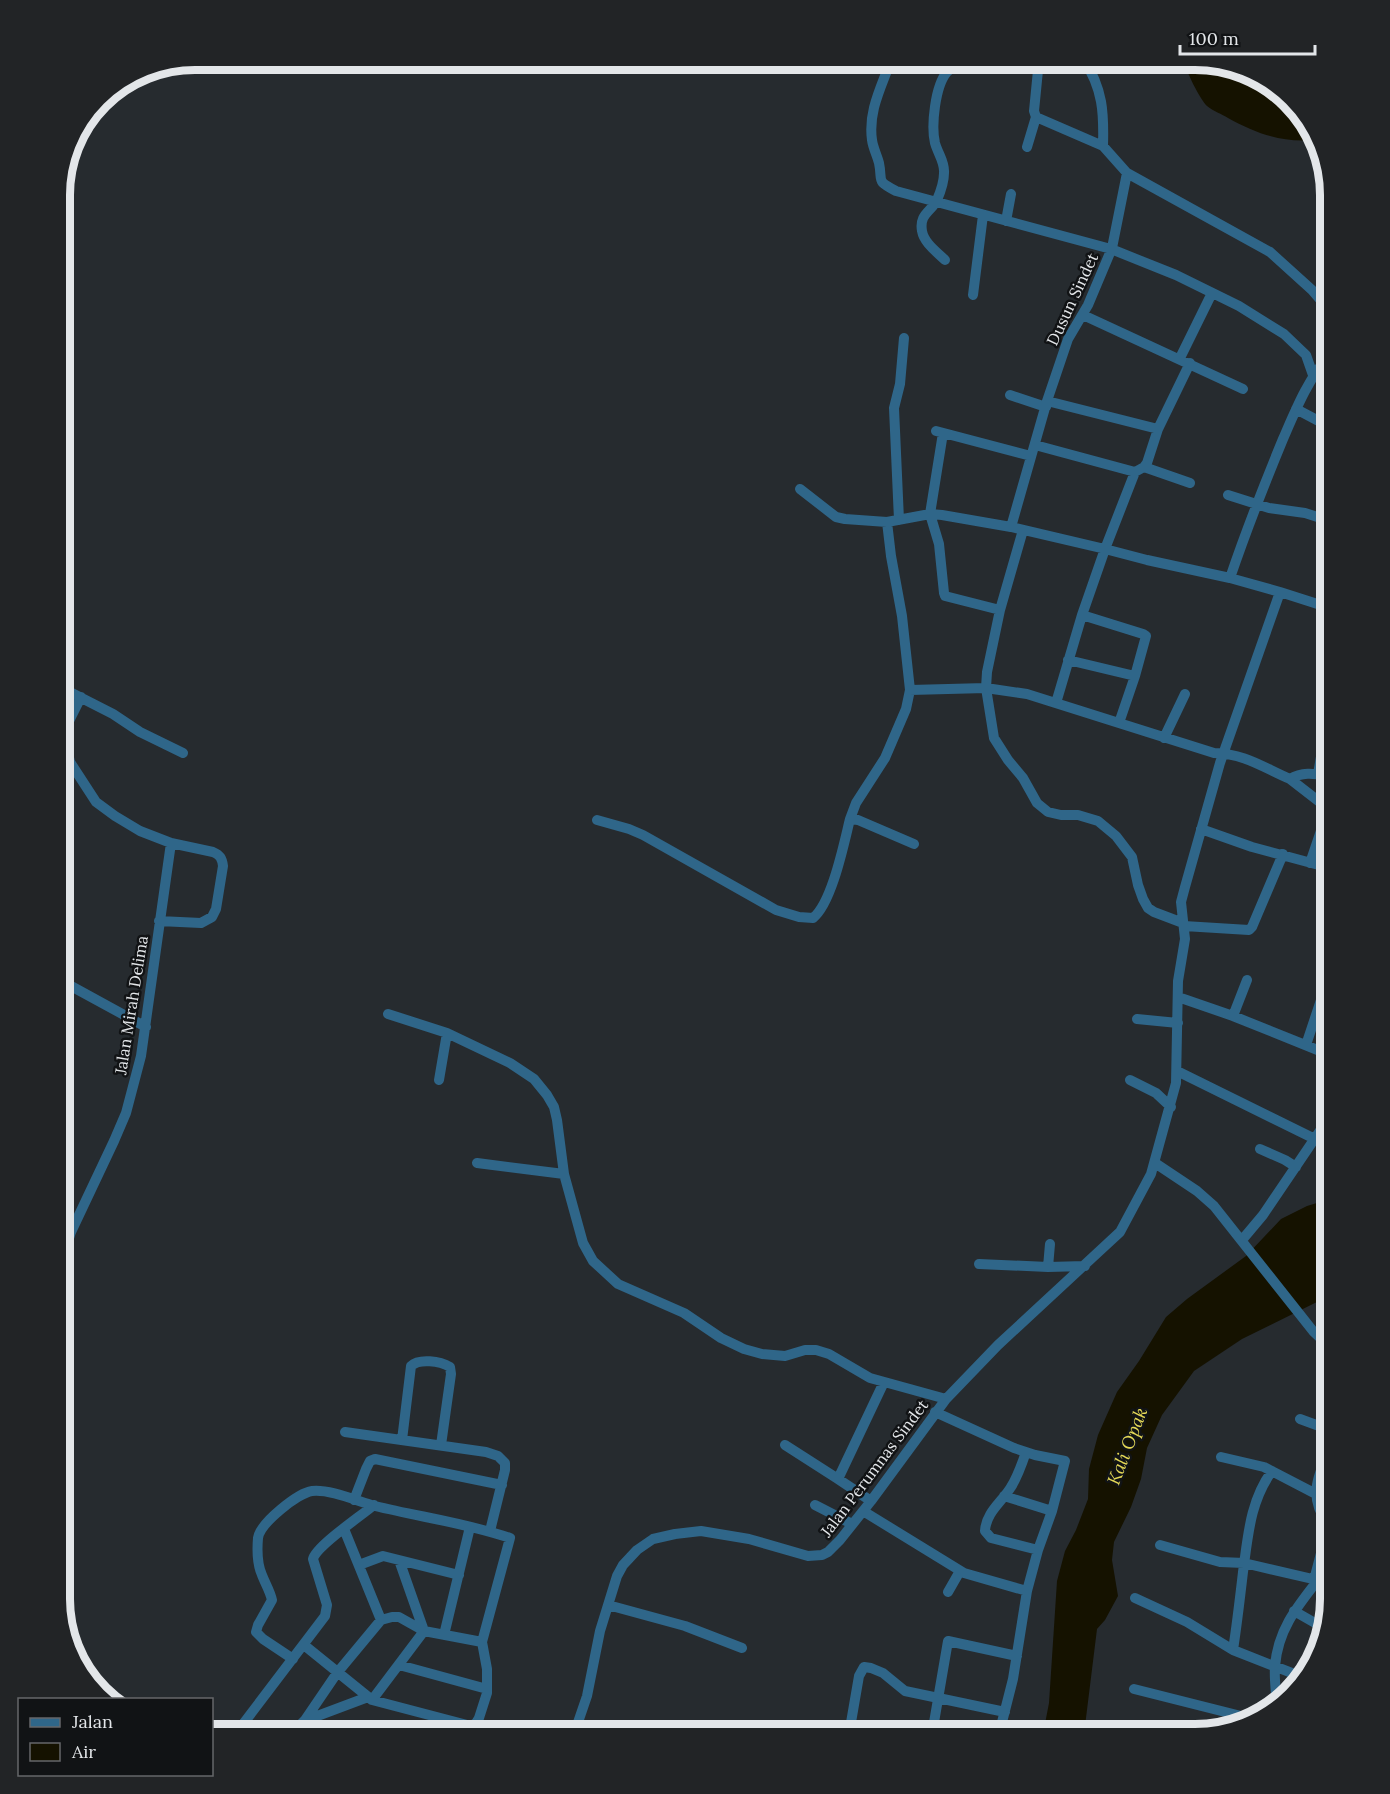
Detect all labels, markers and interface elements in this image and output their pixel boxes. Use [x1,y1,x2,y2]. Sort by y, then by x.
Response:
scale bar [1180,18,1315,56]
text: 100 m [1189,27,1239,50]
street label: Dusun Sindet [1042,249,1103,348]
street label: Jalan Mirah Delima [110,934,152,1077]
street label: Jalan Perumnas Sindet [815,1395,933,1541]
water label: Kali Opak [1102,1404,1152,1488]
legend [18,1698,213,1776]
text: Jalan [71,1710,113,1733]
text: Air [71,1740,96,1763]

